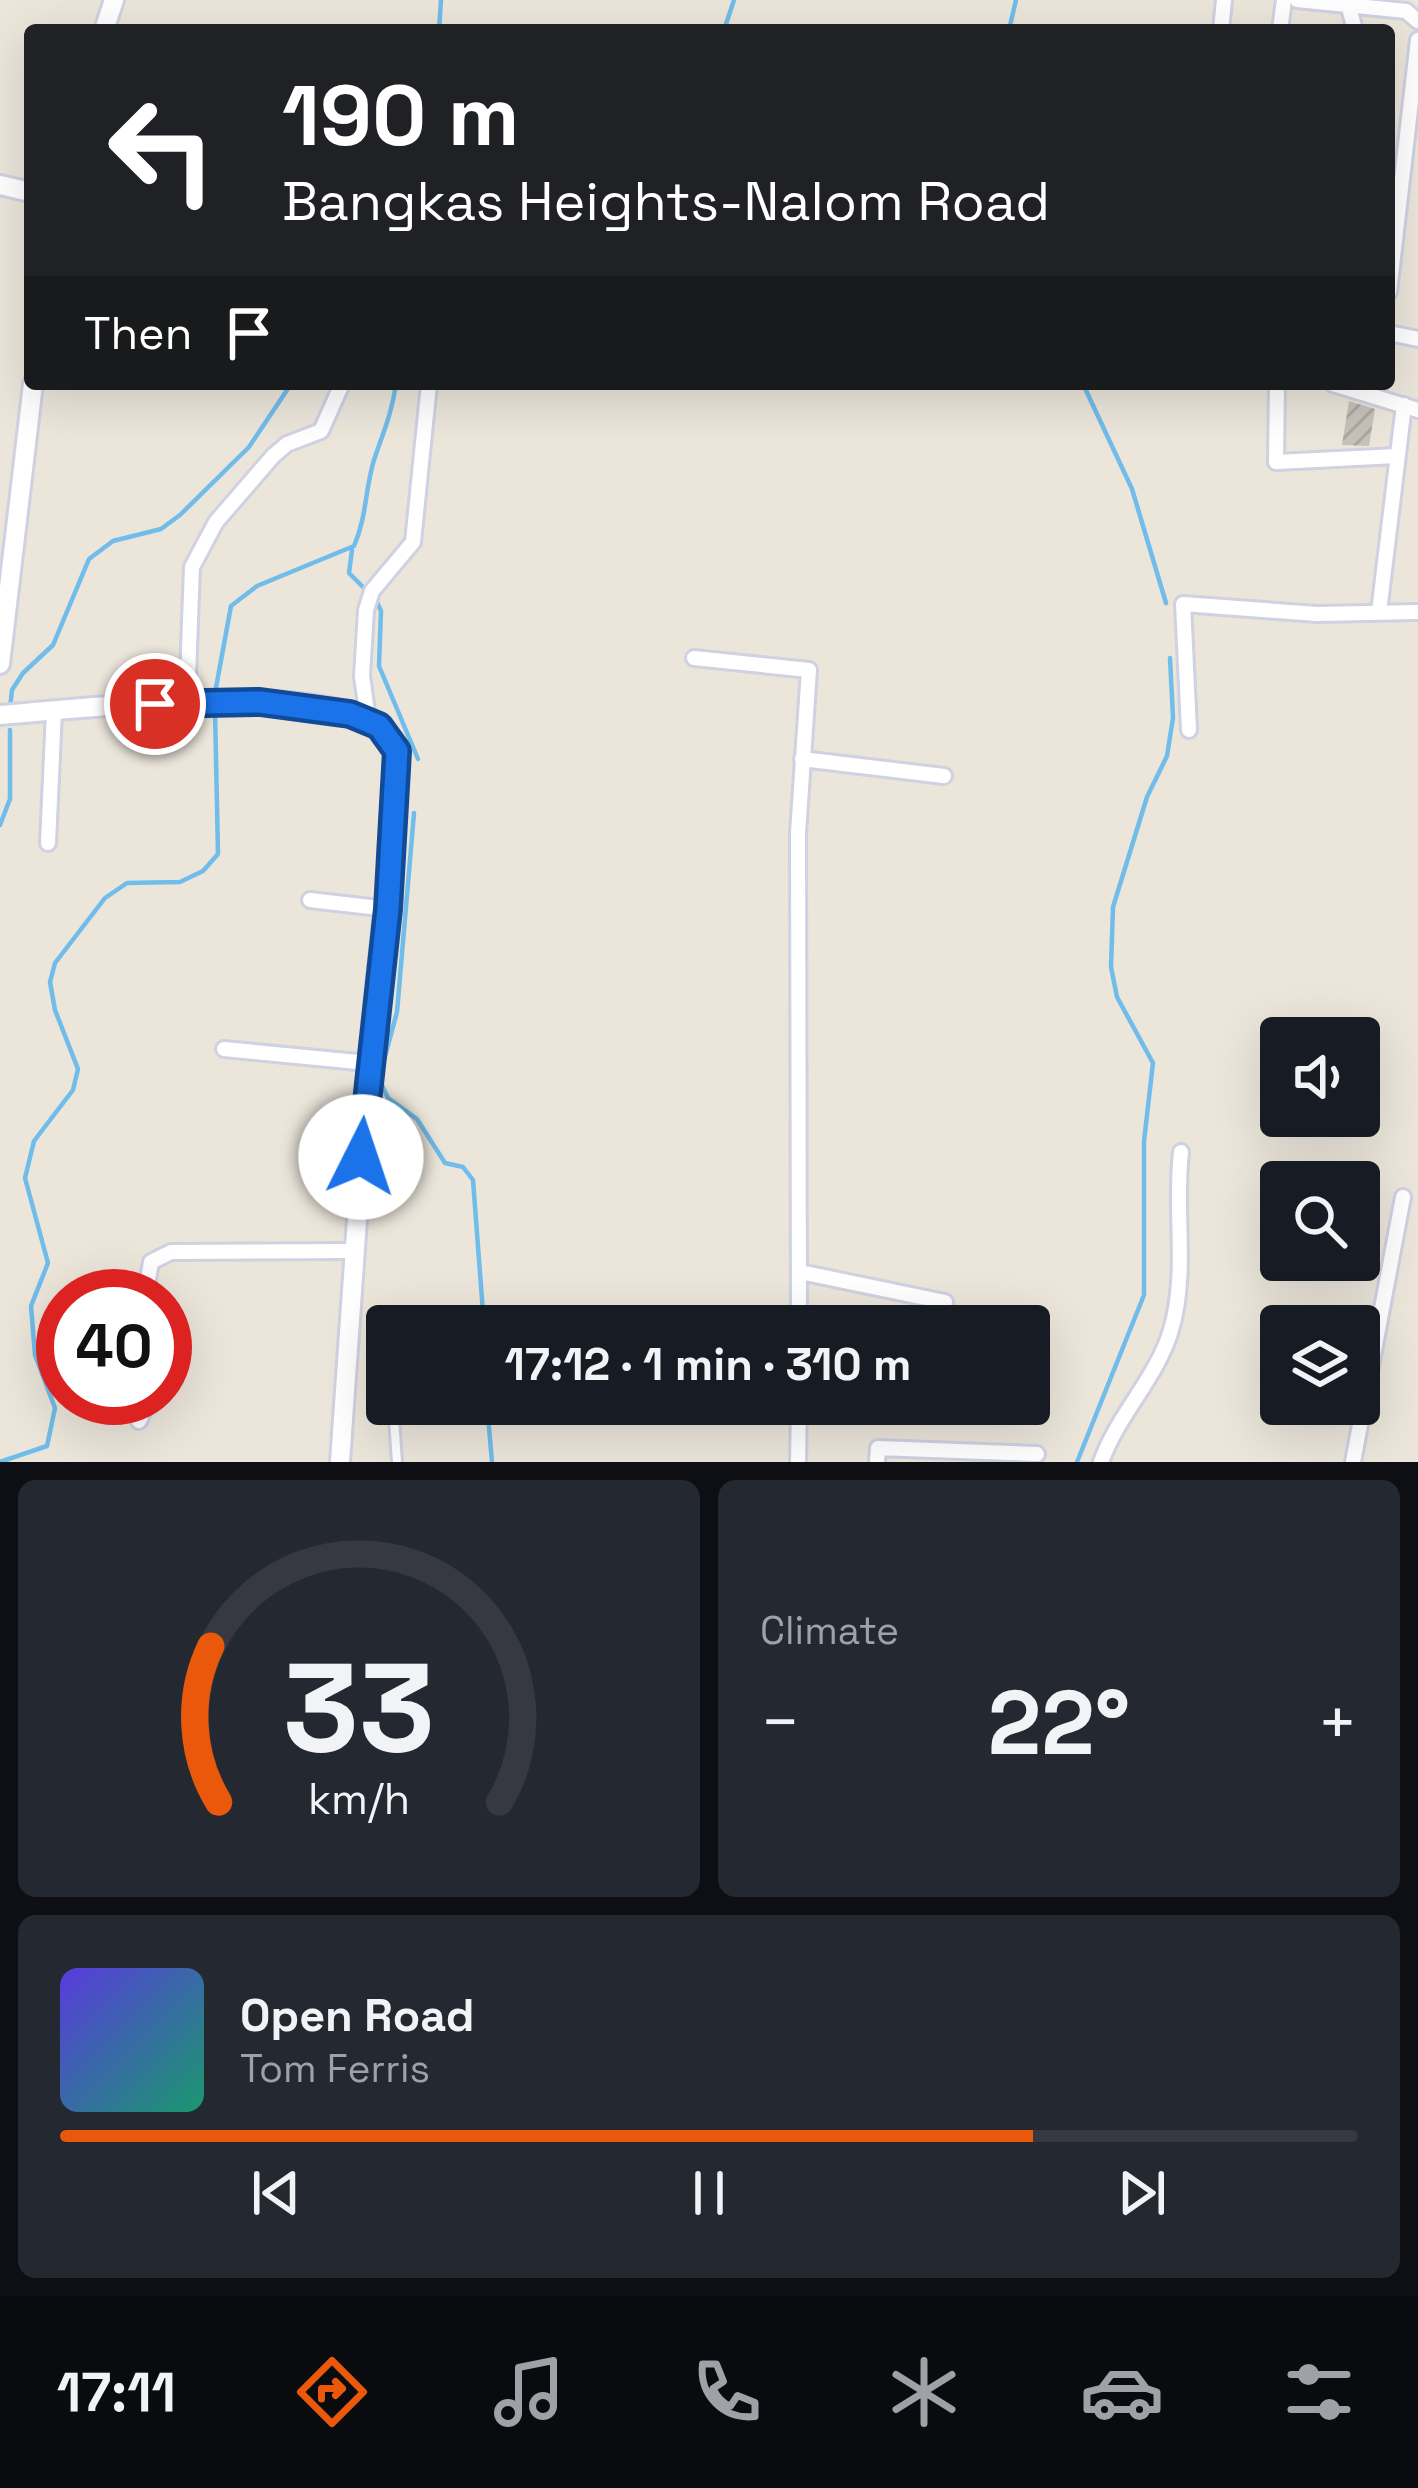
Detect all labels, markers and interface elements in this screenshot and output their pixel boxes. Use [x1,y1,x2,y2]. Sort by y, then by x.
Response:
text: 190 m [282,62,519,170]
icon: left [84,72,240,228]
text: Bangkas Heights-Nalom Road [282,167,1050,236]
icon: arrive [216,300,282,366]
text: Then [84,305,192,362]
pin [104,653,206,755]
icon: arrive [122,671,188,737]
map controls [1260,1017,1380,1425]
button: sound [1260,1017,1380,1137]
position arrow [298,1094,424,1220]
button: search [1260,1161,1380,1281]
speed limit sign: 40 [36,1269,192,1425]
button: layers [1260,1305,1380,1425]
text: 17:12 · 1 min · 310 m [505,1336,911,1393]
text: Climate [760,1606,899,1655]
text: 33 [283,1628,435,1787]
text: 22° [988,1665,1130,1780]
text: − [760,1680,801,1764]
text: + [1317,1680,1358,1764]
text: km/h [308,1771,410,1826]
text: Open Road [240,1987,475,2044]
text: Tom Ferris [240,2044,430,2093]
icon: previous [243,2160,309,2226]
icon: pause [676,2160,742,2226]
icon: next [1109,2160,1175,2226]
icon: directions [290,2350,374,2434]
icon: music [487,2350,571,2434]
icon: phone [685,2350,769,2434]
icon: climate [882,2350,966,2434]
icon: car [1080,2350,1164,2434]
icon: filters [1277,2350,1361,2434]
text: 17:11 [57,2358,176,2427]

